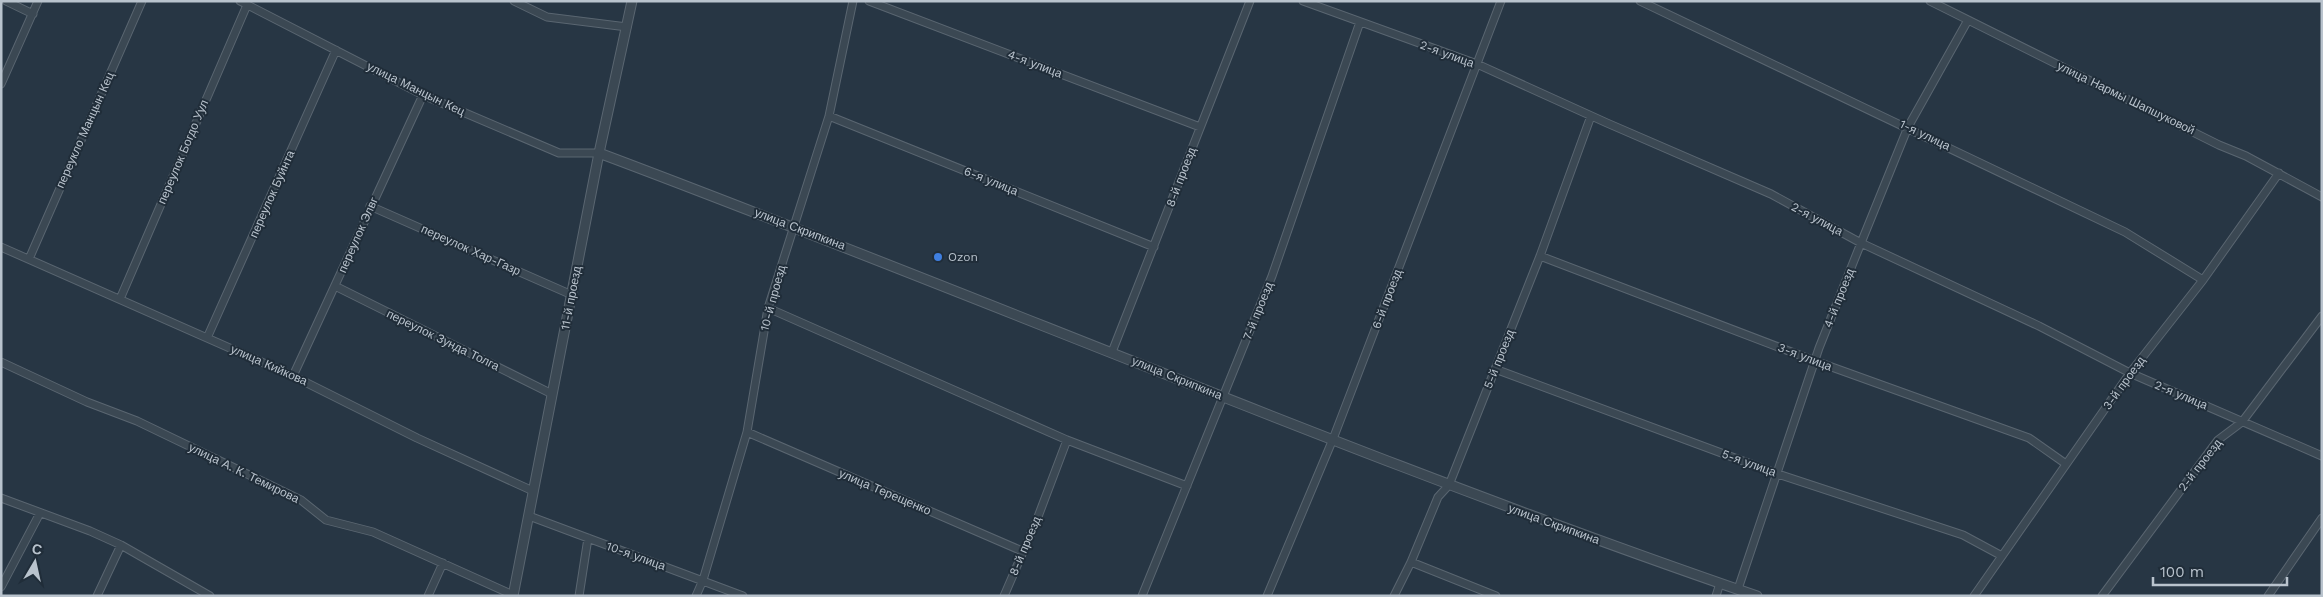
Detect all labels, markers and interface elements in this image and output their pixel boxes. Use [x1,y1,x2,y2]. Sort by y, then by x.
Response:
street label: 2-я улица [1418,38,1476,70]
street label: 4-я улица [1006,47,1064,81]
street label: улица Нармы Шапшуковой [2055,58,2197,138]
street label: улица Манцын Кец [365,59,467,119]
street label: переукло Манцын Кец [53,70,117,190]
street label: переулок Богдо Уул [155,98,211,206]
street label: 1-я улица [1897,117,1953,153]
street label: 8-й проезд [1163,145,1199,209]
street label: переулок Буйнта [246,148,298,240]
street label: 6-я улица [962,164,1020,198]
street label: переулок Элвг [335,194,381,275]
street label: 2-я улица [1789,200,1845,239]
street label: улица Скрипкина [753,205,848,253]
street label: переулок Хар-Газр [419,222,523,278]
place label: Ozon [948,250,978,264]
marker: Ozon [932,251,944,263]
street label: 10-й проезд [757,264,789,332]
street label: 11-й проезд [558,265,584,331]
street label: 4-й проезд [1821,266,1857,330]
street label: 6-й проезд [1369,267,1405,331]
street label: 7-й проезд [1240,280,1276,342]
street label: переулок Зунда Толга [384,307,502,374]
street label: 5-й проезд [1481,327,1517,391]
street label: 3-я улица [1776,340,1834,374]
street label: улица Кийкова [228,342,310,388]
street label: улица Скрипкина [1130,354,1224,403]
street label: 3-й проезд [2100,354,2148,412]
street label: 2-я улица [2152,378,2210,413]
street label: 2-й проезд [2175,436,2225,494]
street label: улица А. К. Темирова [186,440,302,506]
street label: 5-я улица [1720,447,1778,479]
street label: улица Терещенко [837,466,934,518]
street label: улица Скрипкина [1506,501,1602,547]
street label: 8-й проезд [1006,514,1044,578]
north arrow [10,537,60,587]
street label: 10-я улица [605,539,668,573]
text: С [31,540,43,558]
scale bar [2153,554,2287,586]
text: 100 m [2160,563,2204,581]

